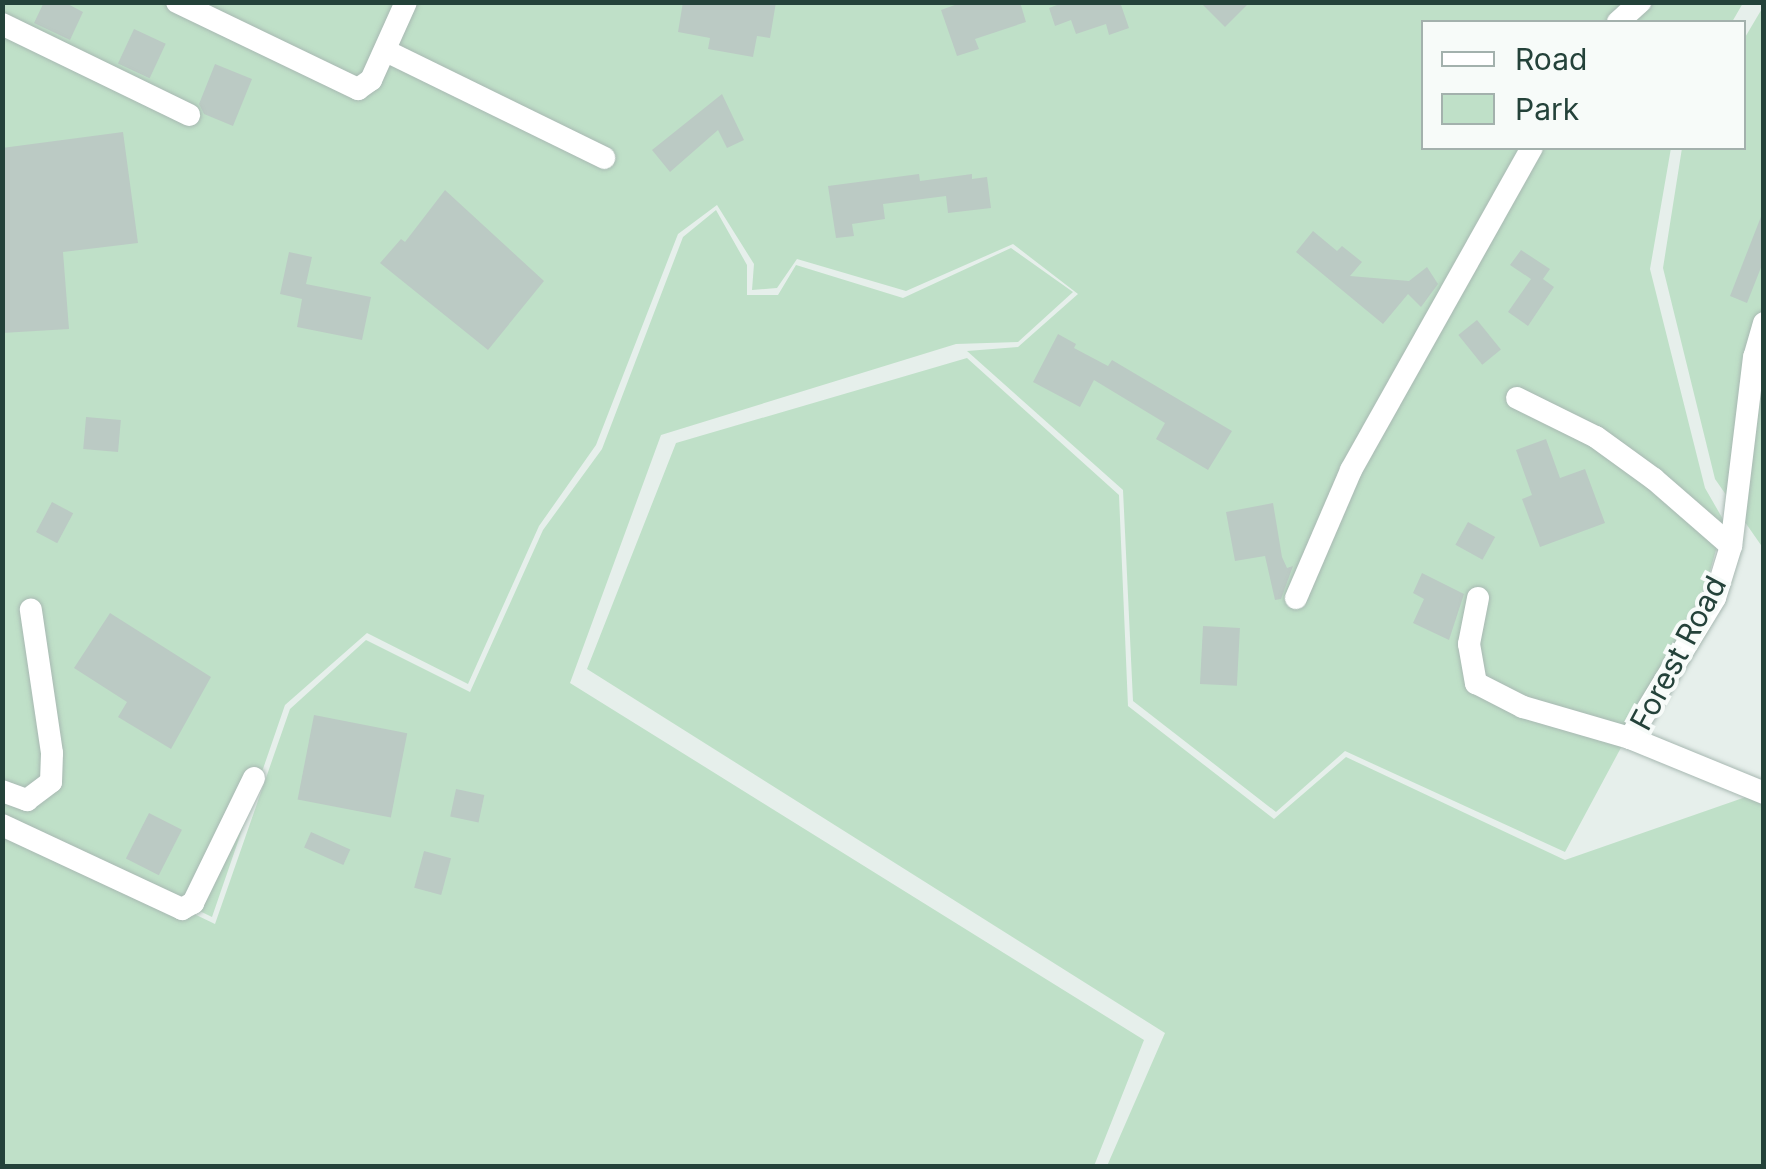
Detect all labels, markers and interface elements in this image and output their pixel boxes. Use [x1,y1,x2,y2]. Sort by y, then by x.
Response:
legend [1421,20,1746,150]
text: Road [1515,41,1587,77]
text: Park [1515,91,1579,127]
street label: Forest Road [1622,570,1734,736]

